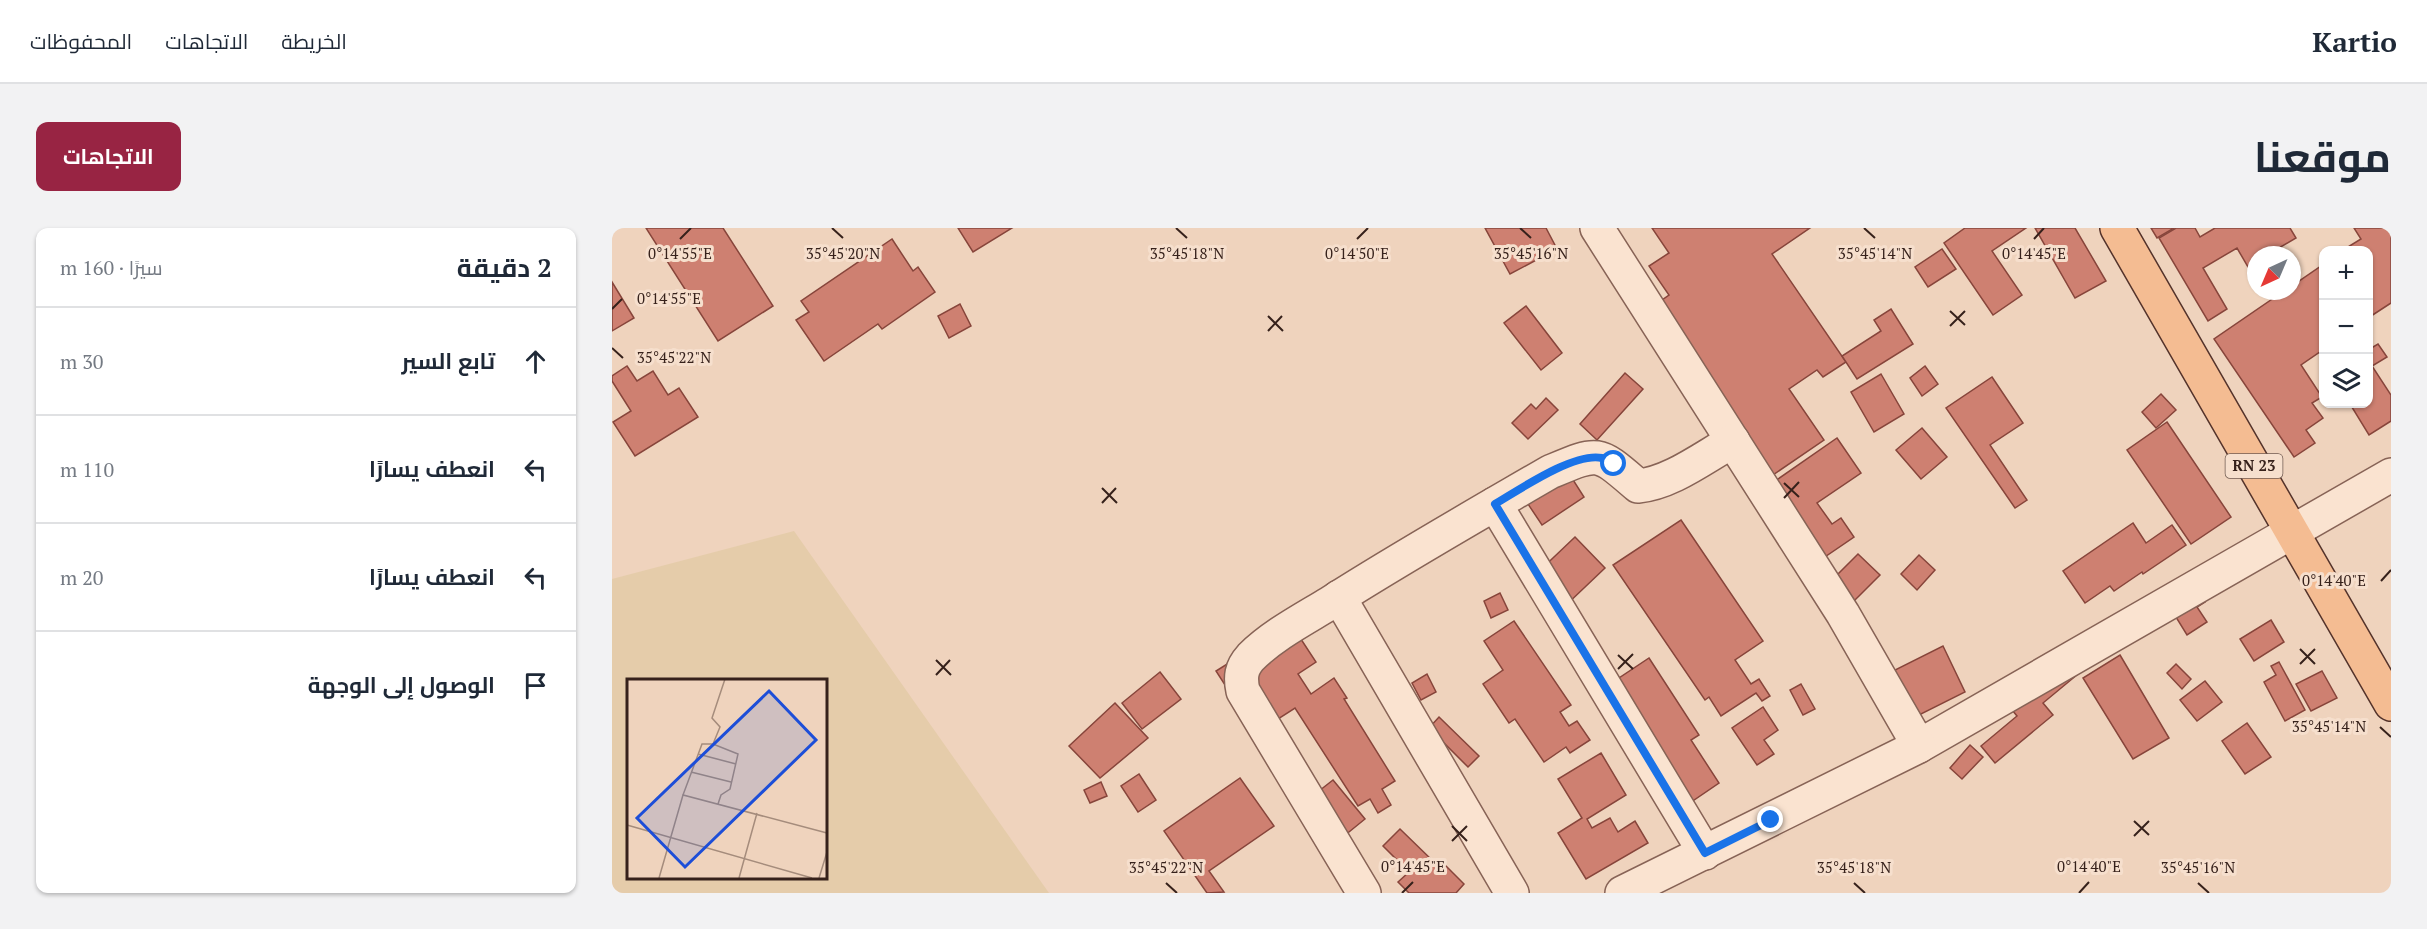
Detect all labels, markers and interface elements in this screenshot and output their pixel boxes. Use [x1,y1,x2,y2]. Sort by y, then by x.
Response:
text: Kartio [2312,23,2397,60]
text: المحفوظات [30,27,132,55]
text: الاتجاهات [165,27,248,55]
text: الخريطة [281,27,347,55]
button: الاتجاهات [36,122,181,191]
text: موقعنا [2254,128,2391,184]
text: 0°14'55"E [648,243,712,263]
text: 35°45'20"N [806,243,880,263]
text: 35°45'18"N [1150,243,1224,263]
text: 0°14'50"E [1325,243,1389,263]
text: 35°45'16"N [1494,243,1568,263]
text: 35°45'14"N [1838,243,1912,263]
text: 0°14'45"E [2002,243,2066,263]
north arrow [2247,246,2301,300]
map controls [2319,246,2373,408]
button: + [2319,246,2373,300]
text: 2 دقيقة [457,250,552,284]
text: سيرًا · 160 m [60,254,162,281]
text: 0°14'55"E [637,288,701,308]
button: − [2319,300,2373,354]
icon: ahead [519,345,552,378]
text: تابع السير [402,346,495,375]
text: 35°45'22"N [637,347,711,367]
text: 30 m [60,348,103,375]
button: layers [2319,354,2373,408]
route start [1600,450,1626,476]
icon: left [519,453,552,486]
text: انعطف يسارًا [369,454,495,483]
road number: RN 23 [2226,454,2282,478]
text: 110 m [60,456,114,483]
icon: left [519,561,552,594]
text: انعطف يسارًا [369,562,495,591]
text: 20 m [60,564,103,591]
text: 0°14'40"E [2302,570,2366,590]
icon: arrive [519,669,552,702]
text: الوصول إلى الوجهة [308,670,495,699]
inset map [627,679,826,878]
text: 35°45'14"N [2292,716,2366,736]
route end [1757,806,1783,832]
text: 0°14'45"E [1381,856,1445,876]
text: 0°14'40"E [2057,856,2121,876]
text: 35°45'22"N [1129,857,1203,877]
text: 35°45'18"N [1817,857,1891,877]
text: 35°45'16"N [2161,857,2235,877]

